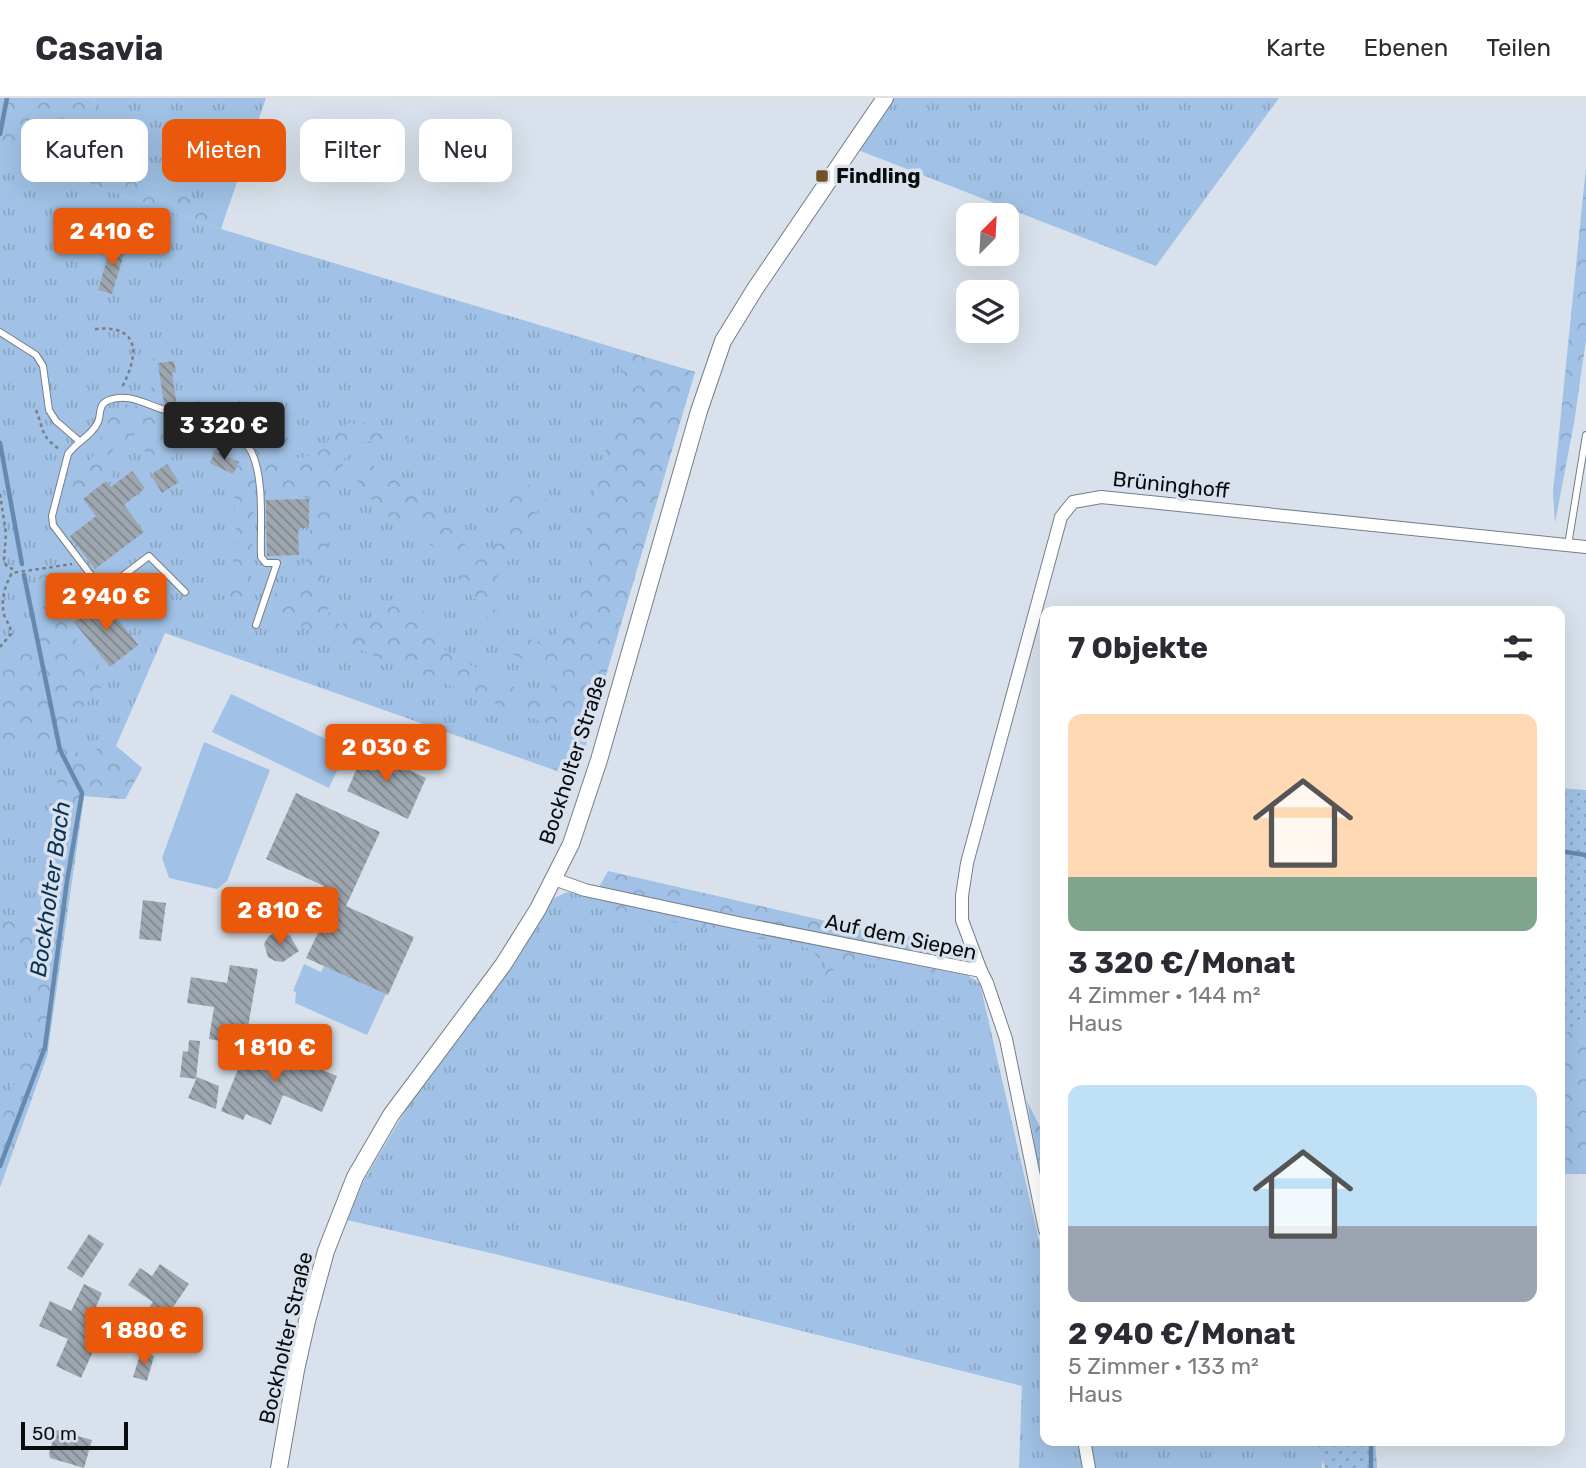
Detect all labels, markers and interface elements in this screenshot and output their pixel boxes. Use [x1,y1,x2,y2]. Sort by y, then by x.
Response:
text: Casavia [35,29,163,68]
text: Karte [1266,34,1326,62]
text: Ebenen [1364,34,1448,62]
text: Teilen [1486,34,1551,62]
chip: Kaufen [21,119,148,182]
chip: Mieten [162,119,286,182]
chip: Filter [300,119,405,182]
chip: Neu [419,119,512,182]
place label: Findling [836,163,921,188]
marker: Findling [814,168,830,184]
north arrow [956,203,1018,266]
map controls [956,203,1019,343]
pin: 2 410 € [47,208,177,268]
text: 2 410 € [69,217,155,245]
button: layers [956,280,1019,343]
pin: 3 320 € [159,402,289,462]
text: 3 320 € [180,411,268,439]
street label: Brüninghoff [1112,466,1231,503]
pin: 2 940 € [41,574,171,633]
text: 2 940 € [62,582,150,610]
icon: filters [1499,629,1537,667]
text: 7 Objekte [1068,630,1208,666]
street label: Bockholter Straße [533,672,612,847]
pin: 2 030 € [321,724,451,784]
text: 2 030 € [341,733,431,761]
icon: home [1240,760,1366,886]
water label: Bockholter Bach [24,799,76,979]
pin: 2 810 € [215,888,345,947]
text: 2 810 € [237,896,323,924]
street label: Auf dem Siepen [823,908,979,965]
text: 3 320 €/Monat [1068,945,1295,981]
text: 4 Zimmer · 144 m² [1068,981,1260,1009]
text: Haus [1068,1009,1123,1037]
pin: 1 810 € [210,1024,340,1084]
text: 1 810 € [234,1033,316,1061]
icon: home [1240,1131,1366,1257]
street label: Bockholter Straße [254,1249,317,1426]
pin: 1 880 € [79,1308,209,1367]
text: 1 880 € [101,1316,187,1344]
text: 2 940 €/Monat [1068,1316,1295,1352]
text: 5 Zimmer · 133 m² [1068,1352,1259,1380]
text: Haus [1068,1380,1123,1408]
scale bar [21,1419,128,1451]
text: 50 m [32,1422,77,1445]

